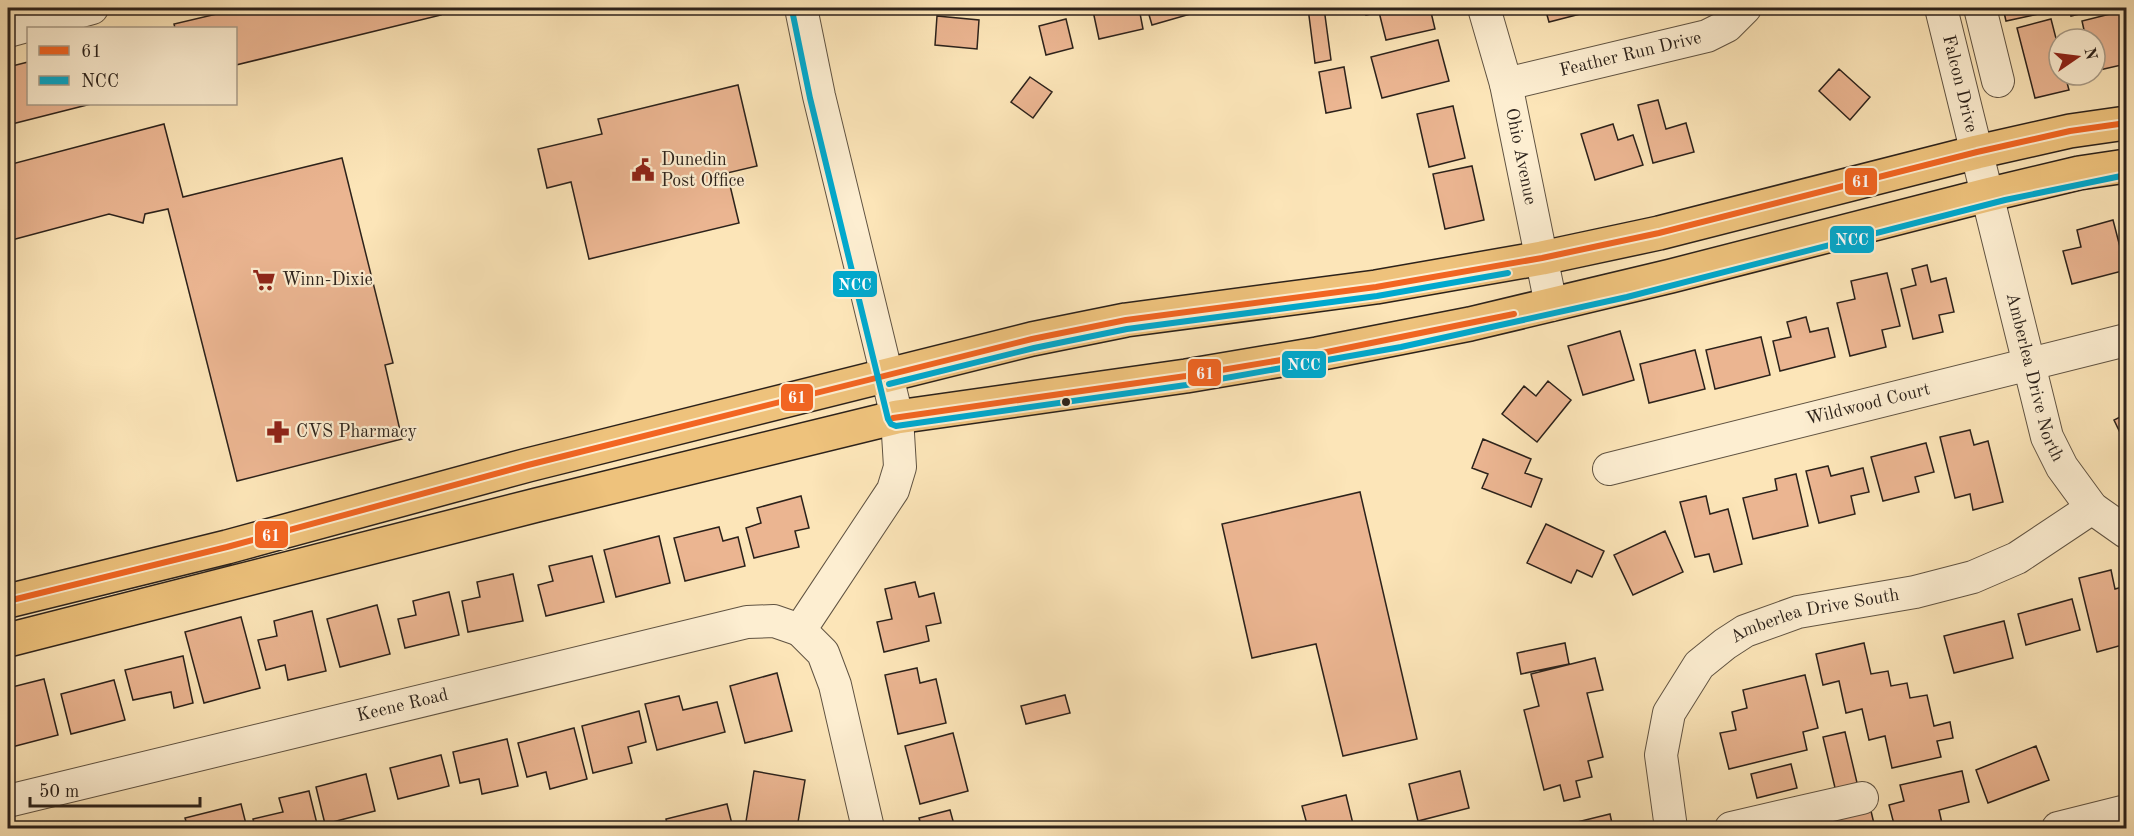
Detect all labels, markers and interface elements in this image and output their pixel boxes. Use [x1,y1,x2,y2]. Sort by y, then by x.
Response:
legend [27,27,237,105]
north arrow [2047,27,2107,87]
street label: Feather Run Drive [1558,29,1703,80]
street label: Falcon Drive [1939,33,1980,134]
text: 61 [81,43,102,61]
text: N [2080,46,2099,62]
text: NCC [81,73,119,91]
street label: Ohio Avenue [1502,106,1539,206]
place label: Dunedin Post Office [661,151,745,190]
public building icon: Dunedin Post Office [630,157,656,183]
line badge: 61 [1844,167,1878,196]
text: 61 [1852,175,1870,191]
line badge: NCC [1829,225,1875,254]
text: NCC [1835,233,1869,249]
supermarket icon: Winn-Dixie [251,267,277,293]
line badge: NCC [832,270,878,298]
place label: Winn-Dixie [282,271,373,289]
text: NCC [838,278,872,294]
street label: Amberlea Drive North [2003,291,2067,465]
line badge: NCC [1281,350,1327,379]
line badge: 61 [1187,358,1222,387]
text: NCC [1287,358,1321,374]
text: 61 [1196,367,1214,383]
street label: Wildwood Court [1804,380,1932,429]
line badge: 61 [780,383,814,412]
text: 61 [788,391,806,407]
unlabelled marker [1060,396,1072,408]
pharmacy icon: CVS Pharmacy [265,419,291,445]
place label: CVS Pharmacy [296,423,417,441]
line badge: 61 [254,520,289,549]
text: 61 [262,529,280,545]
street label: Amberlea Drive South [1727,586,1901,647]
street label: Keene Road [355,686,450,725]
scale bar [30,770,200,808]
text: 50 m [39,783,79,801]

